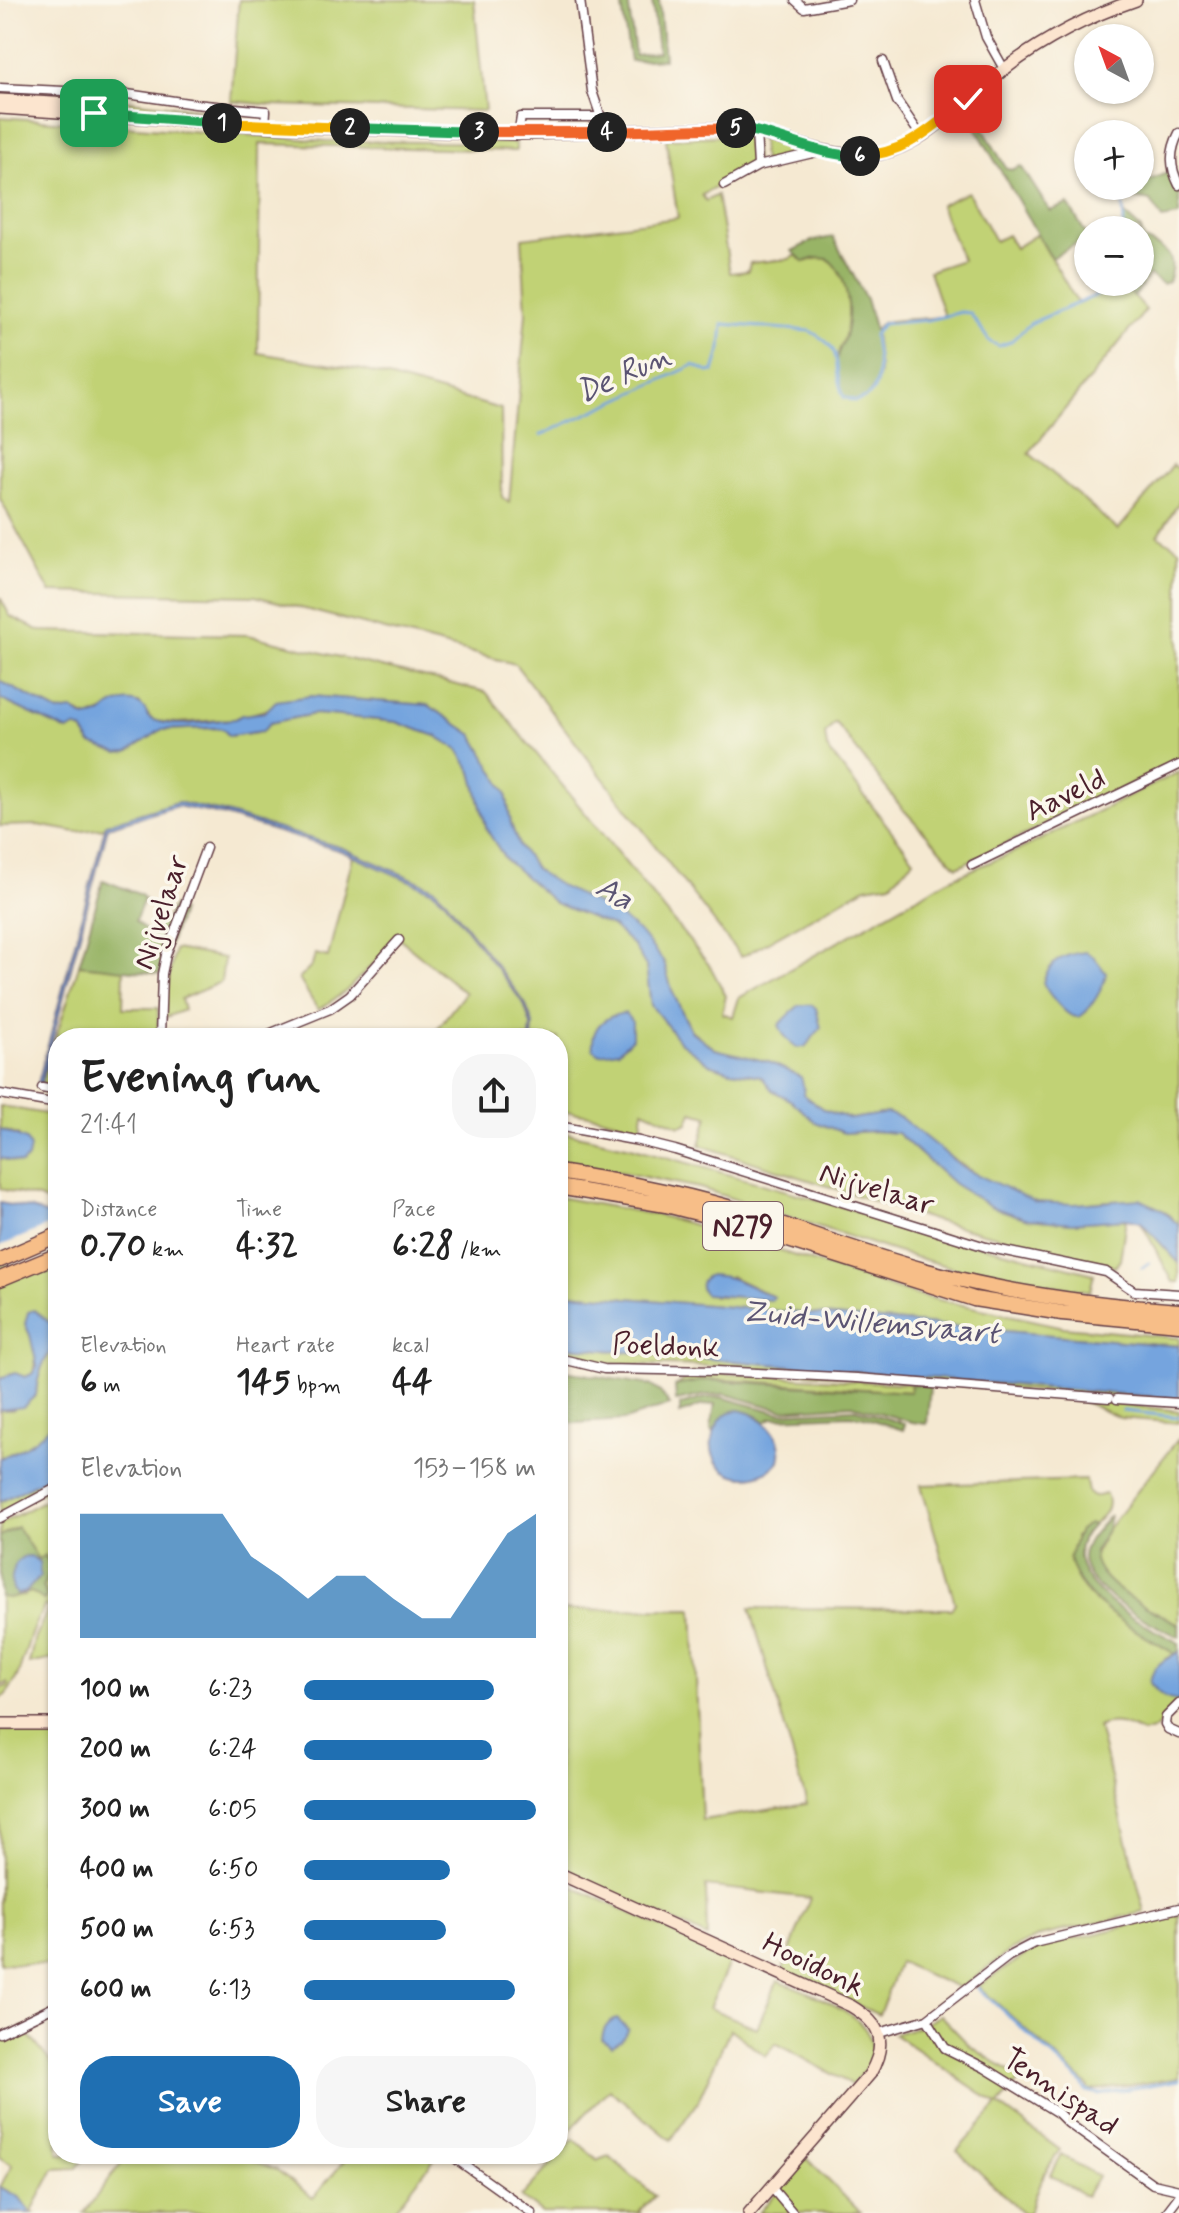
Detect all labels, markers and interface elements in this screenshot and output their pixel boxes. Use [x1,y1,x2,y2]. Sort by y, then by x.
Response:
north arrow [1074,24,1154,104]
map controls [1074,24,1154,296]
pin [934,65,1002,133]
icon: check [946,77,990,121]
pin [60,79,128,147]
icon: arrive [72,91,116,135]
pin: 1 [202,103,242,143]
pin: 2 [330,108,370,148]
pin: 5 [716,108,756,148]
text: 1 [217,109,227,137]
pin: 3 [459,112,499,152]
pin: 4 [587,112,627,152]
text: 2 [345,114,355,142]
text: 5 [729,114,743,142]
text: 3 [474,118,484,146]
text: 4 [601,118,613,146]
button: + [1074,120,1154,200]
pin: 6 [840,136,880,176]
text: 6 [854,142,866,170]
button: − [1074,216,1154,296]
water label: De Run [570,335,678,414]
street label: Aaveld [1019,759,1112,831]
street label: Nijvelaar [125,850,198,975]
water label: Aa [588,867,641,921]
text: Evening run [80,1050,320,1108]
button: share [452,1054,536,1138]
text: 21:41 [80,1109,137,1143]
street label: Nijvelaar [814,1154,939,1225]
text: Distance [80,1196,157,1224]
text: Time [236,1196,282,1224]
text: Pace [392,1196,436,1224]
road number: N279 [703,1202,783,1250]
text: 0.70 [80,1224,146,1269]
text: 4:32 [236,1224,298,1269]
text: 6:28 [392,1224,454,1269]
text: km [146,1236,184,1264]
text: /km [454,1236,501,1264]
water label: Zuid-Willemsvaart [741,1291,1004,1355]
street label: Poeldonk [612,1325,720,1368]
text: Elevation [80,1332,167,1360]
text: Heart rate [236,1332,335,1360]
text: kcal [392,1332,429,1360]
text: 6 [80,1360,97,1405]
text: 145 [236,1360,291,1405]
text: 44 [392,1360,432,1405]
text: m [97,1372,121,1400]
text: bpm [291,1372,341,1400]
text: Elevation [80,1452,182,1486]
text: 153–158 m [413,1452,536,1486]
text: 100 m [80,1673,150,1707]
text: 6:23 [208,1673,252,1707]
text: 200 m [80,1733,151,1767]
text: 6:24 [208,1733,257,1767]
text: 300 m [80,1793,150,1827]
text: 6:05 [208,1793,257,1827]
text: 400 m [80,1853,153,1887]
text: 6:50 [208,1853,259,1887]
text: 500 m [80,1913,154,1947]
text: 6:53 [208,1913,255,1947]
street label: Hooidonk [756,1924,871,2007]
text: 600 m [80,1973,152,2007]
text: 6:13 [208,1973,251,2007]
street label: Tennispad [995,2039,1126,2145]
button: Save [80,2056,300,2148]
button: Share [316,2056,536,2148]

